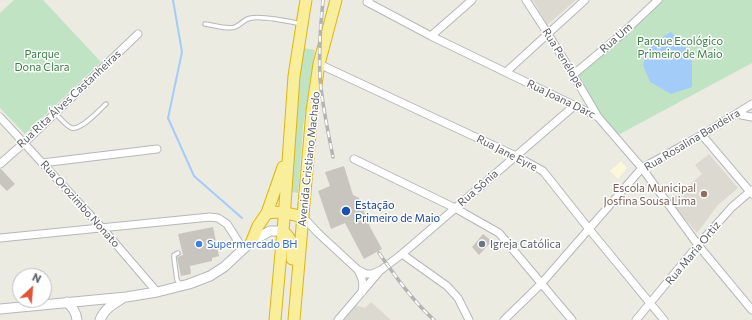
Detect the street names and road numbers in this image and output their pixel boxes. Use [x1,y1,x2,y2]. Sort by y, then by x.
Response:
street label: Rua Um [597,20,635,56]
street label: Rua Penélope [539,26,587,90]
street label: Rua Rita Álves Castanheiras [14,47,124,151]
street label: Rua Joana Darc [525,77,597,121]
street label: Avenida Cristiano Machado [295,91,323,227]
street label: Rua Rosalina Bandeira [642,106,742,174]
street label: Rua Jane Eyre [474,132,540,174]
street label: Rua Orozimbo Nonato [38,158,122,250]
street label: Rua Sônia [455,167,501,209]
street label: Rua Maria Ortiz [663,219,723,287]

